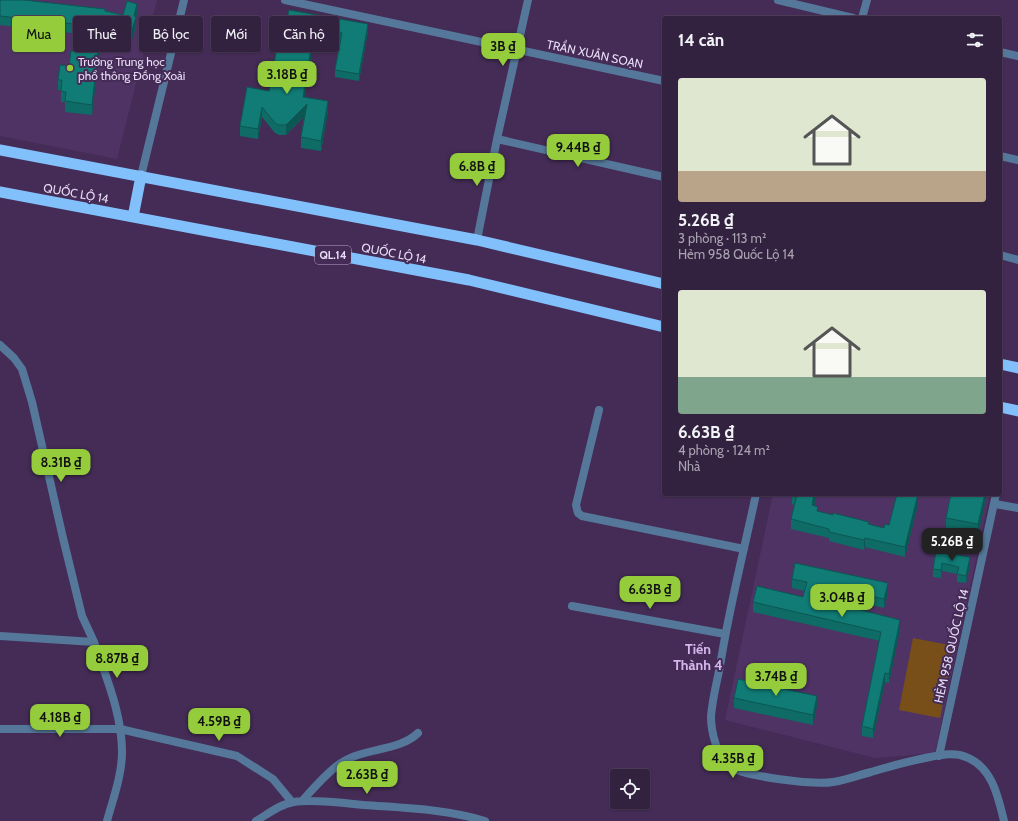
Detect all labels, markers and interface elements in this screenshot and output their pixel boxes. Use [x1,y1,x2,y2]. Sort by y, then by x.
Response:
chip: Mua [12,16,65,52]
chip: Thuê [73,16,131,52]
chip: Bộ lọc [139,16,203,52]
chip: Mới [211,16,261,52]
chip: Căn hộ [269,16,339,52]
icon: filters [964,29,986,51]
text: 14 căn [678,30,724,50]
pin: 3B ₫ [479,33,527,67]
street label: TRẦN XUÂN SOẠN [545,35,645,72]
text: 3B ₫ [490,38,516,54]
place label: Trường Trung học phổ thông Đồng Xoài [78,54,185,83]
pin: 3.18B ₫ [250,61,324,95]
marker: Trường Trung học phổ thông Đồng Xoài [65,63,75,73]
text: 3.18B ₫ [267,66,307,82]
icon: home [796,104,868,176]
pin: 9.44B ₫ [541,134,615,168]
text: 9.44B ₫ [556,139,600,155]
pin: 6.8B ₫ [444,153,510,187]
text: 6.8B ₫ [459,158,495,174]
street label: QUỐC LỘ 14 [42,179,110,206]
text: 5.26B ₫ [678,210,734,230]
text: 3 phòng · 113 m² [678,230,766,246]
street label: QUỐC LỘ 14 [360,238,428,267]
road number: QL.14 [315,246,351,264]
text: Hẻm 958 Quốc Lộ 14 [678,246,794,262]
icon: home [796,316,868,388]
text: 6.63B ₫ [678,422,734,442]
text: 4 phòng · 124 m² [678,442,770,458]
pin: 8.31B ₫ [24,449,98,483]
text: 8.31B ₫ [40,454,82,470]
text: Nhà [678,458,700,474]
pin: 5.26B ₫ [915,528,989,562]
text: 5.26B ₫ [931,533,973,549]
pin: 6.63B ₫ [613,576,687,610]
text: 6.63B ₫ [629,581,672,597]
pin: 3.04B ₫ [805,584,879,618]
street label: HẺM 958 QUỐC LỘ 14 [930,587,971,705]
text: 3.04B ₫ [819,589,865,605]
district label: Tiến Thành 4 [673,640,723,674]
pin: 8.87B ₫ [80,645,154,679]
text: 8.87B ₫ [95,650,139,666]
pin: 3.74B ₫ [739,663,813,697]
text: 3.74B ₫ [755,668,797,684]
pin: 4.18B ₫ [23,704,97,738]
pin: 4.59B ₫ [182,708,256,742]
text: 4.18B ₫ [39,709,81,725]
text: 4.59B ₫ [197,713,241,729]
pin: 4.35B ₫ [696,745,770,779]
text: 4.35B ₫ [711,750,755,766]
pin: 2.63B ₫ [330,761,404,795]
text: 2.63B ₫ [346,766,388,782]
map controls [610,769,650,809]
button: locate [610,769,650,809]

